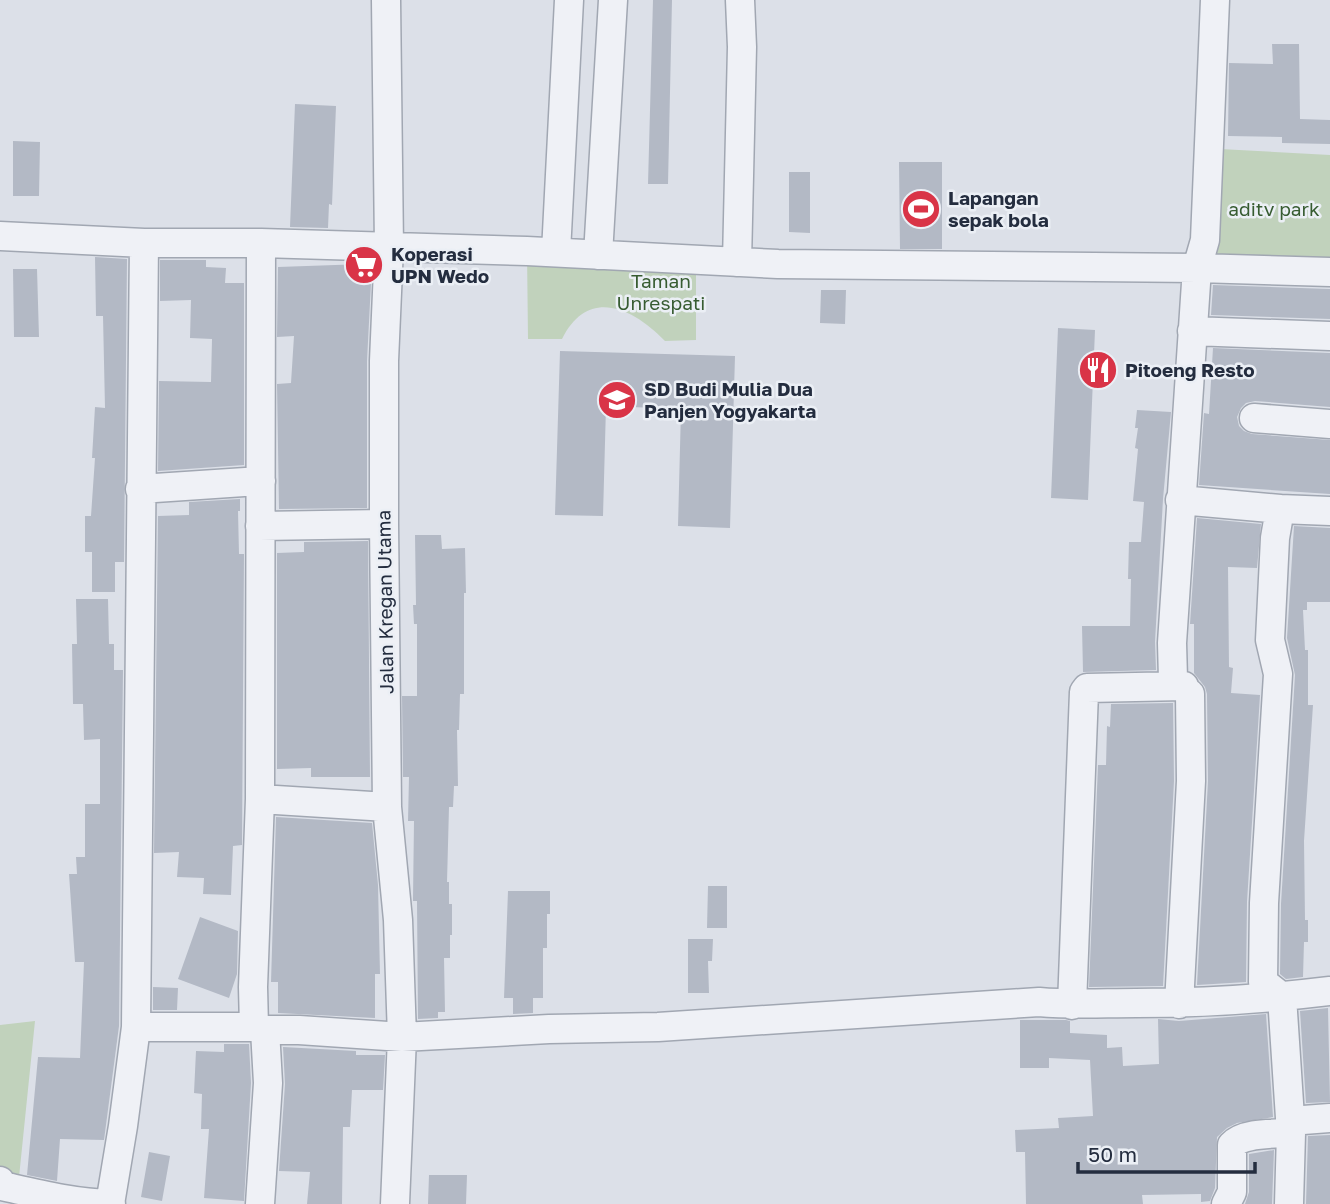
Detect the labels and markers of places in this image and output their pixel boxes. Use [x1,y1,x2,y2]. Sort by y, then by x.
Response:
place label: Lapangan sepak bola [948,186,1049,231]
sports icon: Lapangan sepak bola [900,188,942,230]
place label: Koperasi UPN Wedo [391,242,489,287]
supermarket icon: Koperasi UPN Wedo [343,244,385,286]
restaurant icon: Pitoeng Resto [1077,349,1119,391]
place label: Pitoeng Resto [1125,358,1255,381]
place label: SD Budi Mulia Dua Panjen Yogyakarta [644,377,816,422]
school or university icon: SD Budi Mulia Dua Panjen Yogyakarta [596,379,638,421]

